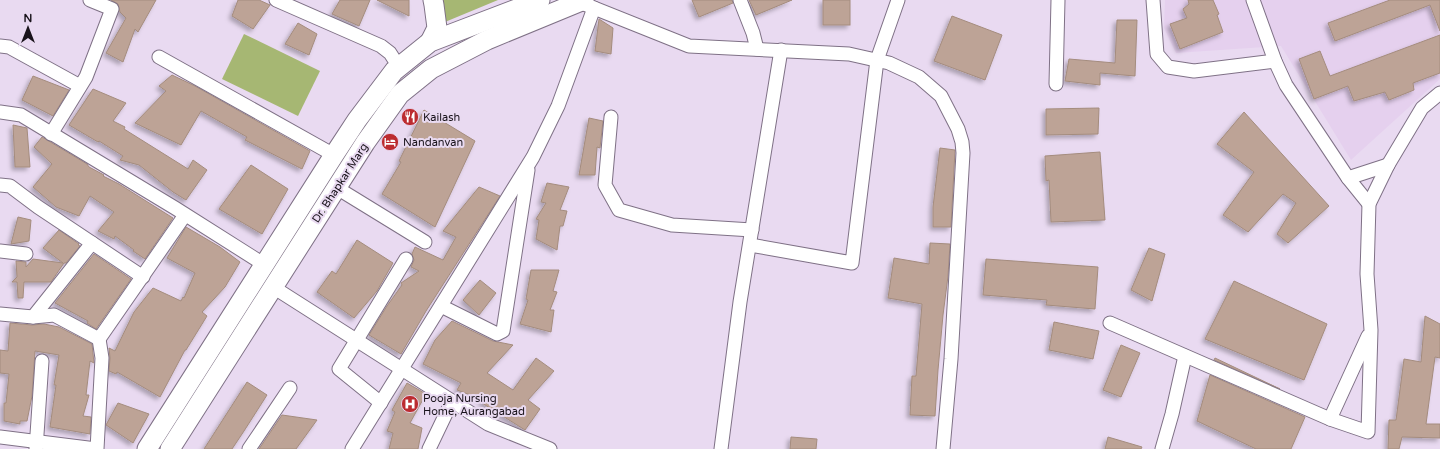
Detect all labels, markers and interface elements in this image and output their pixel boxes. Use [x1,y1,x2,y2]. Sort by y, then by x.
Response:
north arrow [8,8,48,48]
text: N [24,12,32,25]
restaurant icon: Kailash [400,107,420,127]
place label: Kailash [423,111,460,124]
hotel icon: Nandanvan [380,132,400,152]
place label: Nandanvan [403,136,463,149]
street label: Dr. Bhapkar Marg [309,141,371,225]
place label: Pooja Nursing Home, Aurangabad [423,392,525,418]
hospital icon: Pooja Nursing Home, Aurangabad [400,394,420,414]

